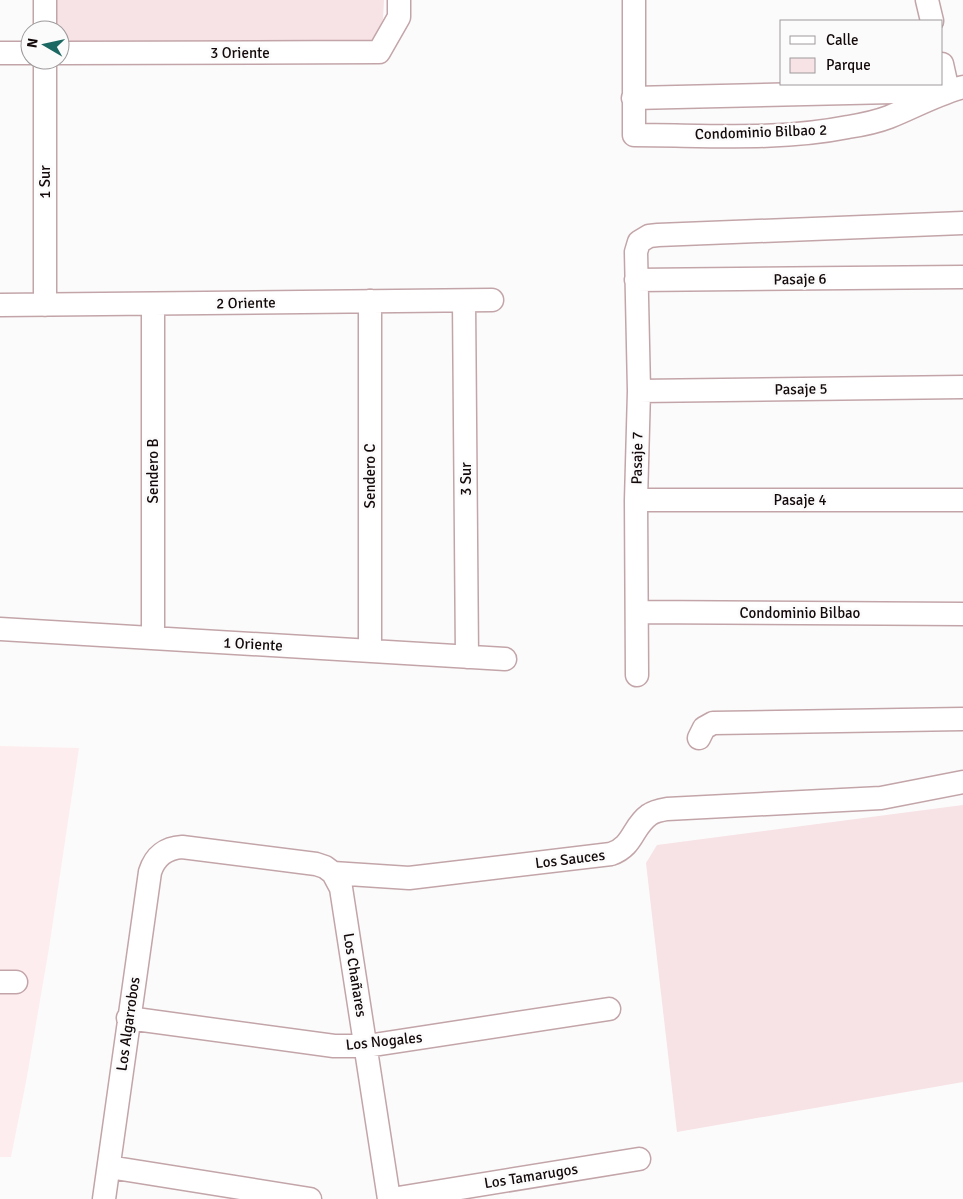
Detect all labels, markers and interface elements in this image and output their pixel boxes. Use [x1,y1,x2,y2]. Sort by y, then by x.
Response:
north arrow [20,20,70,70]
legend [780,20,943,85]
text: Calle [826,31,859,49]
text: N [23,37,42,49]
street label: 3 Oriente [210,44,270,62]
text: Parque [826,56,871,74]
street label: Condominio Bilbao 2 [695,121,827,143]
street label: 1 Sur [36,165,54,199]
street label: Pasaje 6 [773,270,827,288]
street label: 2 Oriente [216,293,276,313]
street label: Pasaje 5 [774,380,828,398]
street label: Pasaje 7 [628,431,646,485]
street label: Sendero B [144,439,162,503]
street label: Sendero C [361,444,379,508]
street label: 3 Sur [457,462,475,496]
street label: Pasaje 4 [773,491,827,509]
street label: Condominio Bilbao [740,604,861,622]
street label: 1 Oriente [223,633,283,655]
street label: Los Sauces [534,846,606,872]
street label: Los Chañares [339,932,371,1019]
street label: Los Algarrobos [112,975,144,1072]
street label: Los Nogales [345,1028,424,1054]
street label: Los Tamarugos [483,1160,580,1192]

